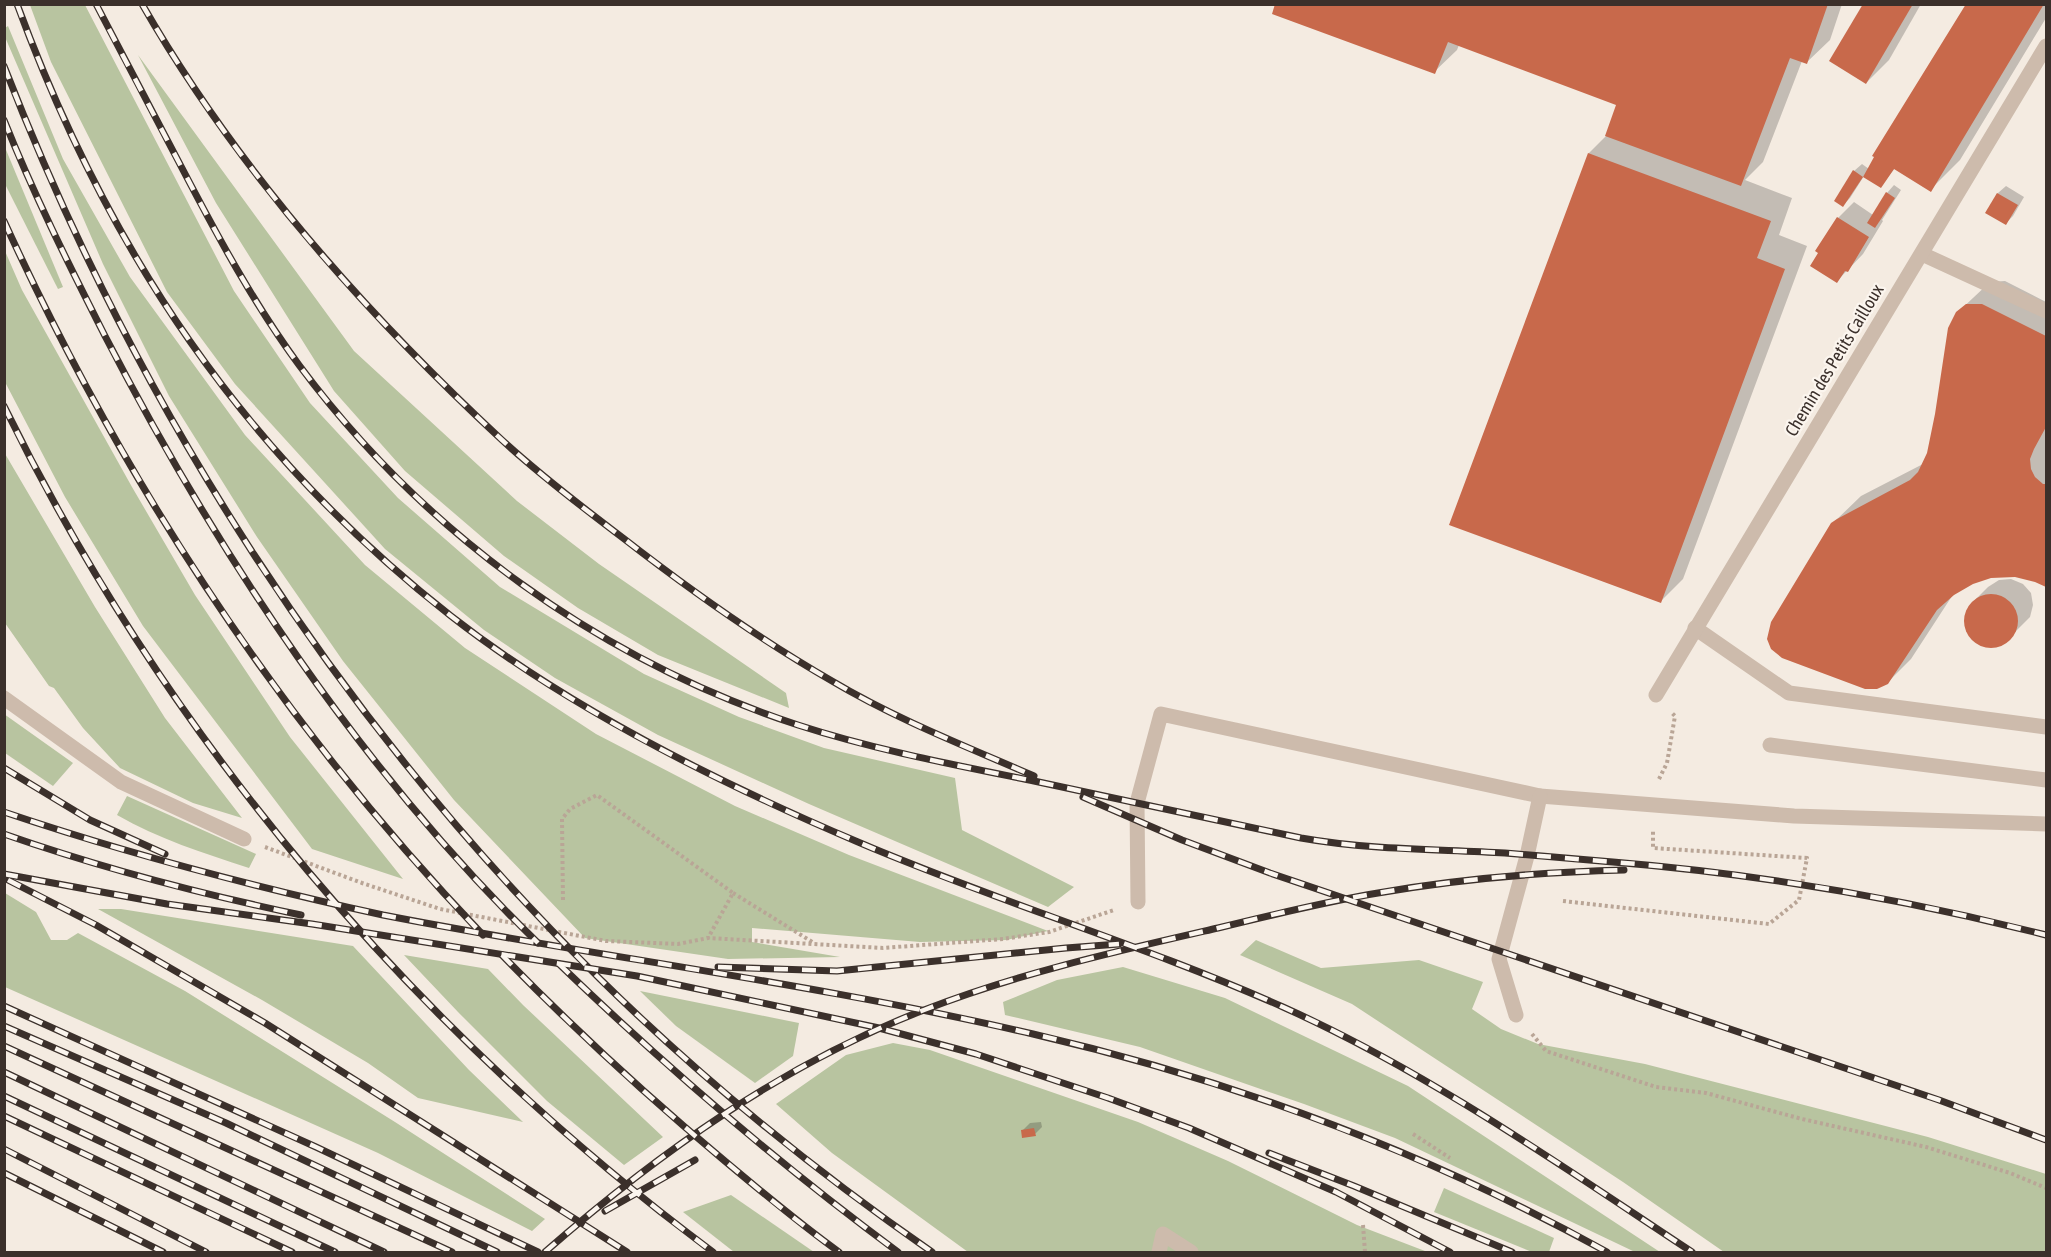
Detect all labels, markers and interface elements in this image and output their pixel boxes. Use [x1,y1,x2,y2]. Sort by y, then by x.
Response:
street label: Chemin des Petits Cailloux [1780,280,1888,440]

